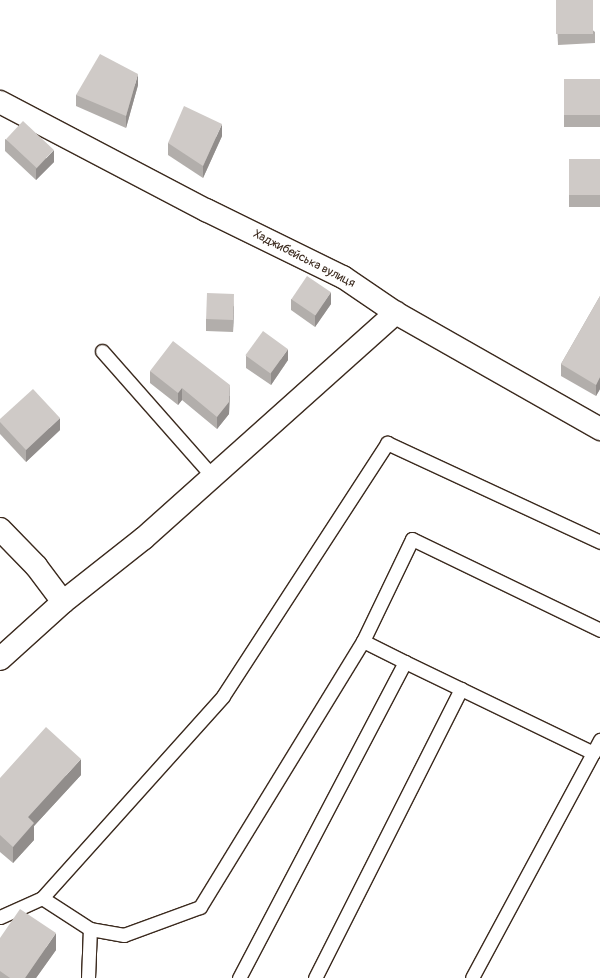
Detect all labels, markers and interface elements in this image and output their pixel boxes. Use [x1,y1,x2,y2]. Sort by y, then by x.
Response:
street label: Хаджибейська вулиця [251,227,357,291]

